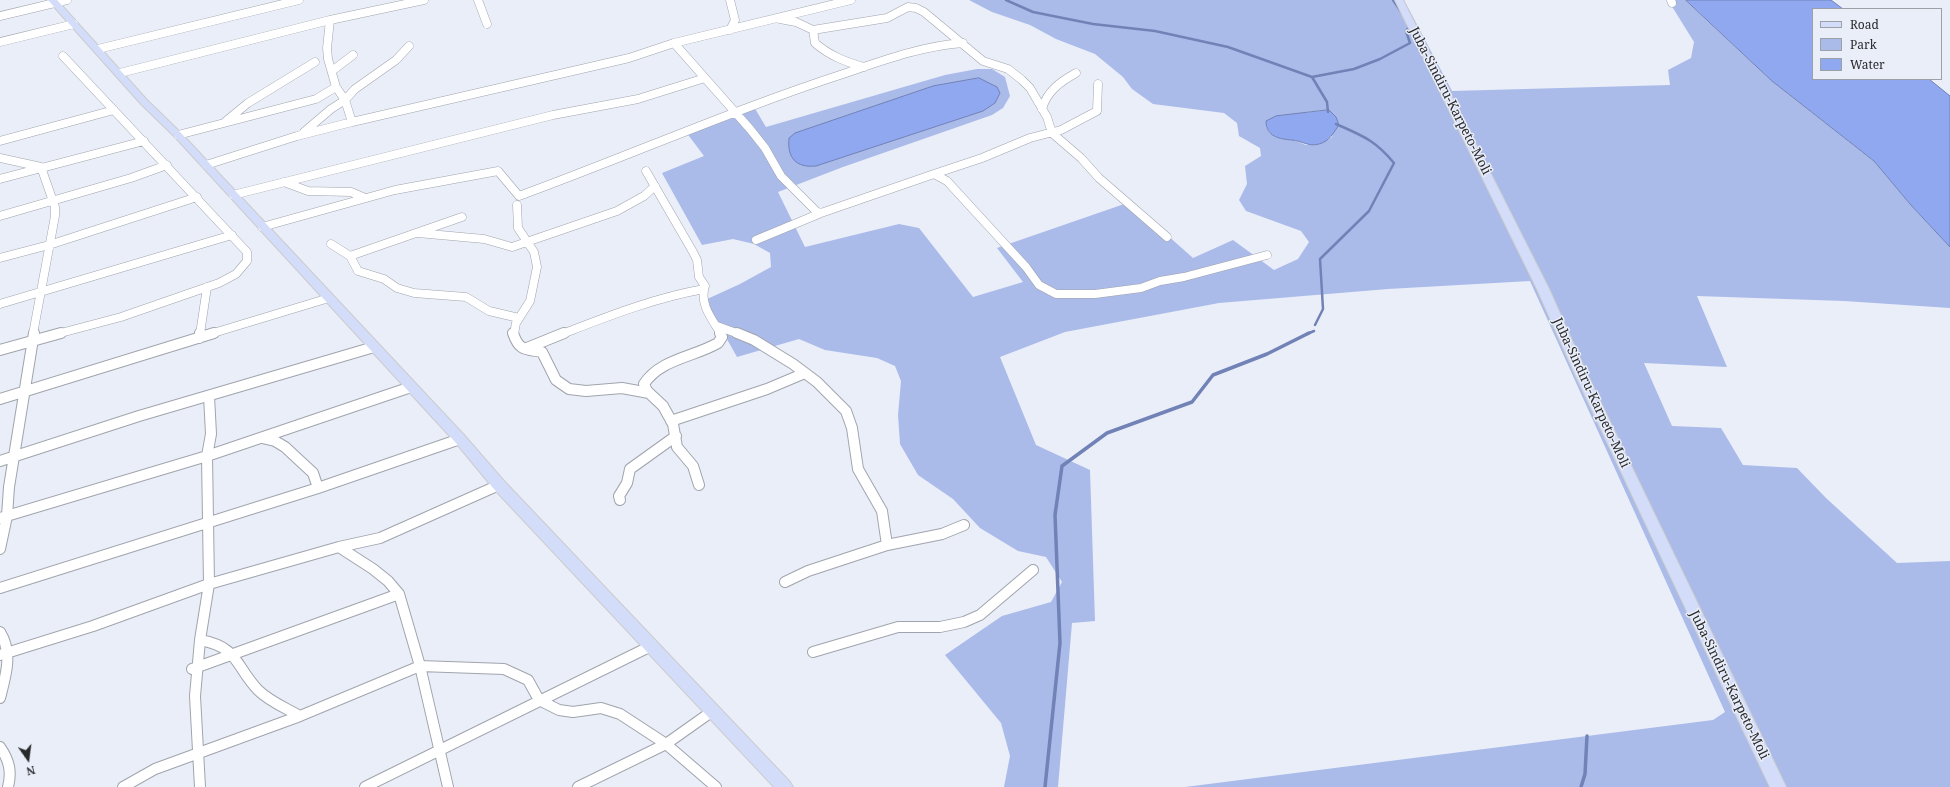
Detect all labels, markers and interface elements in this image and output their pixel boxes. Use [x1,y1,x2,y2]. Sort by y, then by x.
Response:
legend [1812,8,1942,80]
text: Road [1850,16,1879,33]
street label: Juba-Sindiru-Karpeto-Moli [1406,24,1494,178]
text: Park [1850,36,1877,53]
text: Water [1850,56,1885,73]
street label: Juba-Sindiru-Karpeto-Moli [1549,315,1633,471]
street label: Juba-Sindiru-Karpeto-Moli [1686,608,1772,762]
north arrow [8,739,48,779]
text: N [25,763,37,779]

